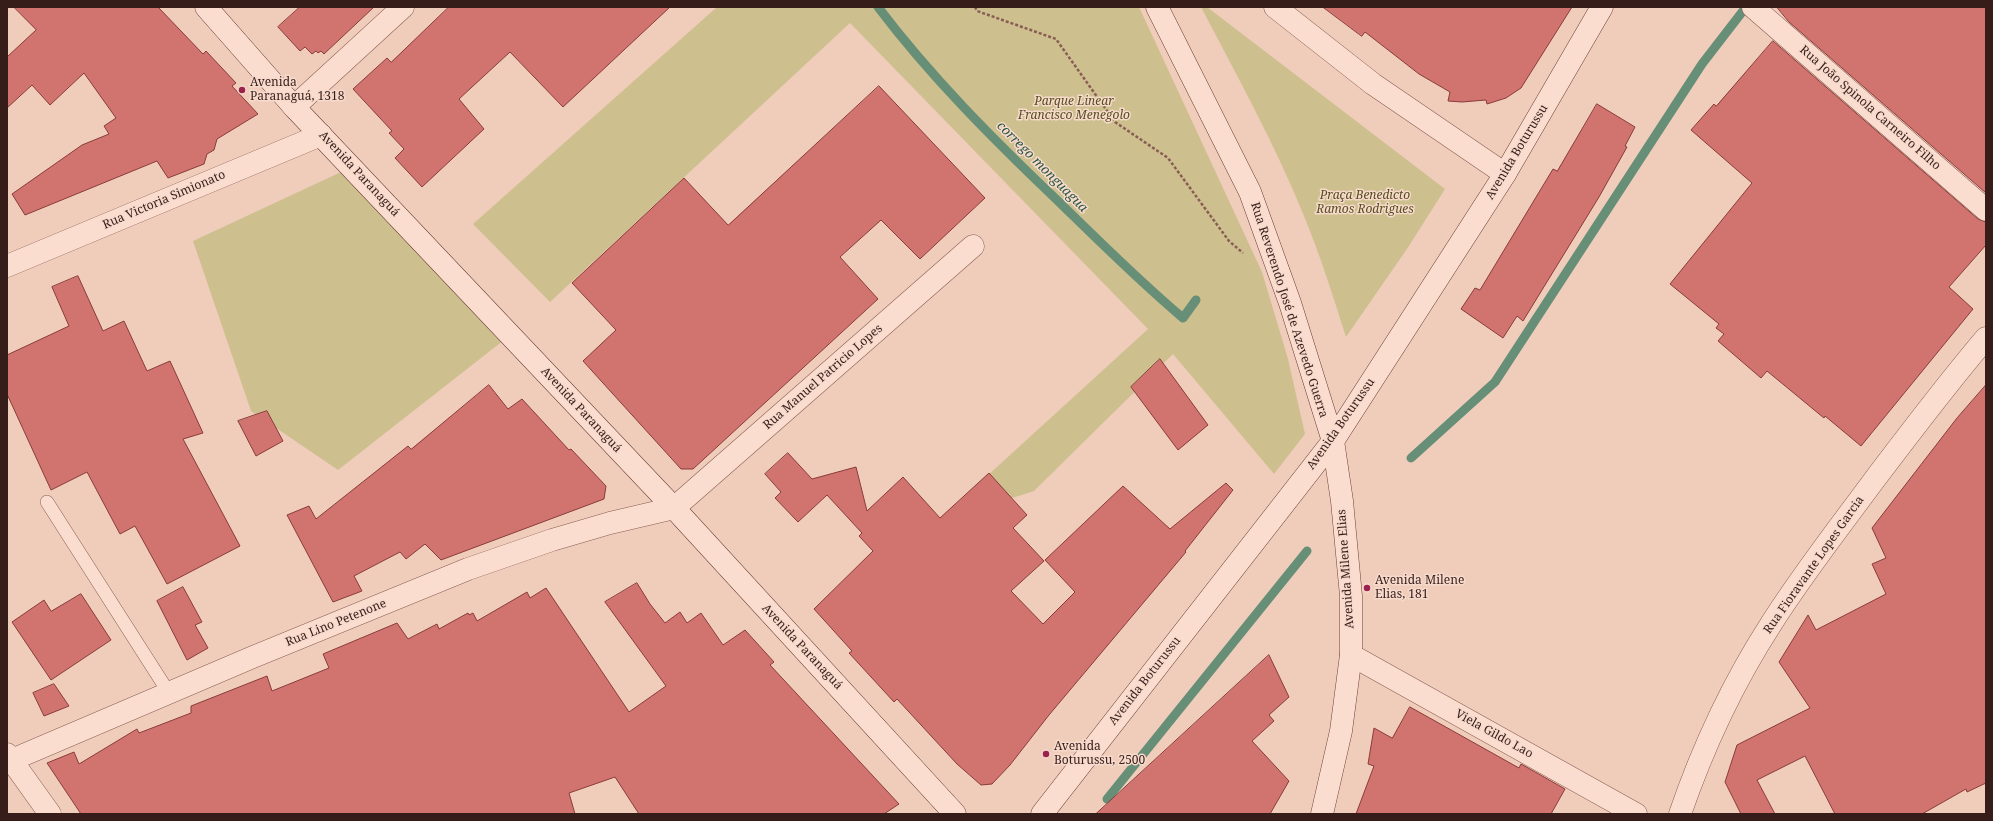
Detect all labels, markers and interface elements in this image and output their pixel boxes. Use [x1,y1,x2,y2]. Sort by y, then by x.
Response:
street label: Rua João Spinola Carneiro Filho [1797,43,1943,173]
place label: Avenida Paranaguá, 1318 [250,76,344,104]
marker: Avenida Paranaguá, 1318 [237,85,247,95]
park label: Parque Linear Francisco Menegolo [1018,95,1130,123]
street label: Avenida Boturussu [1483,102,1551,202]
water label: corrego monguagua [993,118,1091,216]
street label: Avenida Paranaguá [316,128,402,220]
street label: Rua Victoria Simionato [101,168,227,232]
park label: Praça Benedicto Ramos Rodrigues [1316,189,1414,217]
street label: Rua Reverendo José de Azevedo Guerra [1247,201,1331,419]
street label: Rua Manuel Patricio Lopes [761,321,885,433]
street label: Avenida Paranaguá [538,364,624,456]
street label: Avenida Boturussu [1304,376,1378,472]
street label: Rua Fioravante Lopes Garcia [1761,493,1867,637]
street label: Avenida Milene Elias [1335,509,1357,629]
place label: Avenida Milene Elias, 181 [1375,574,1464,602]
marker: Avenida Milene Elias, 181 [1362,583,1372,593]
street label: Rua Lino Petenone [283,596,389,650]
street label: Avenida Paranaguá [759,601,845,693]
street label: Avenida Boturussu [1106,634,1184,728]
street label: Viela Gildo Lao [1453,707,1535,761]
place label: Avenida Boturussu, 2500 [1054,740,1145,768]
marker: Avenida Boturussu, 2500 [1041,749,1051,759]

